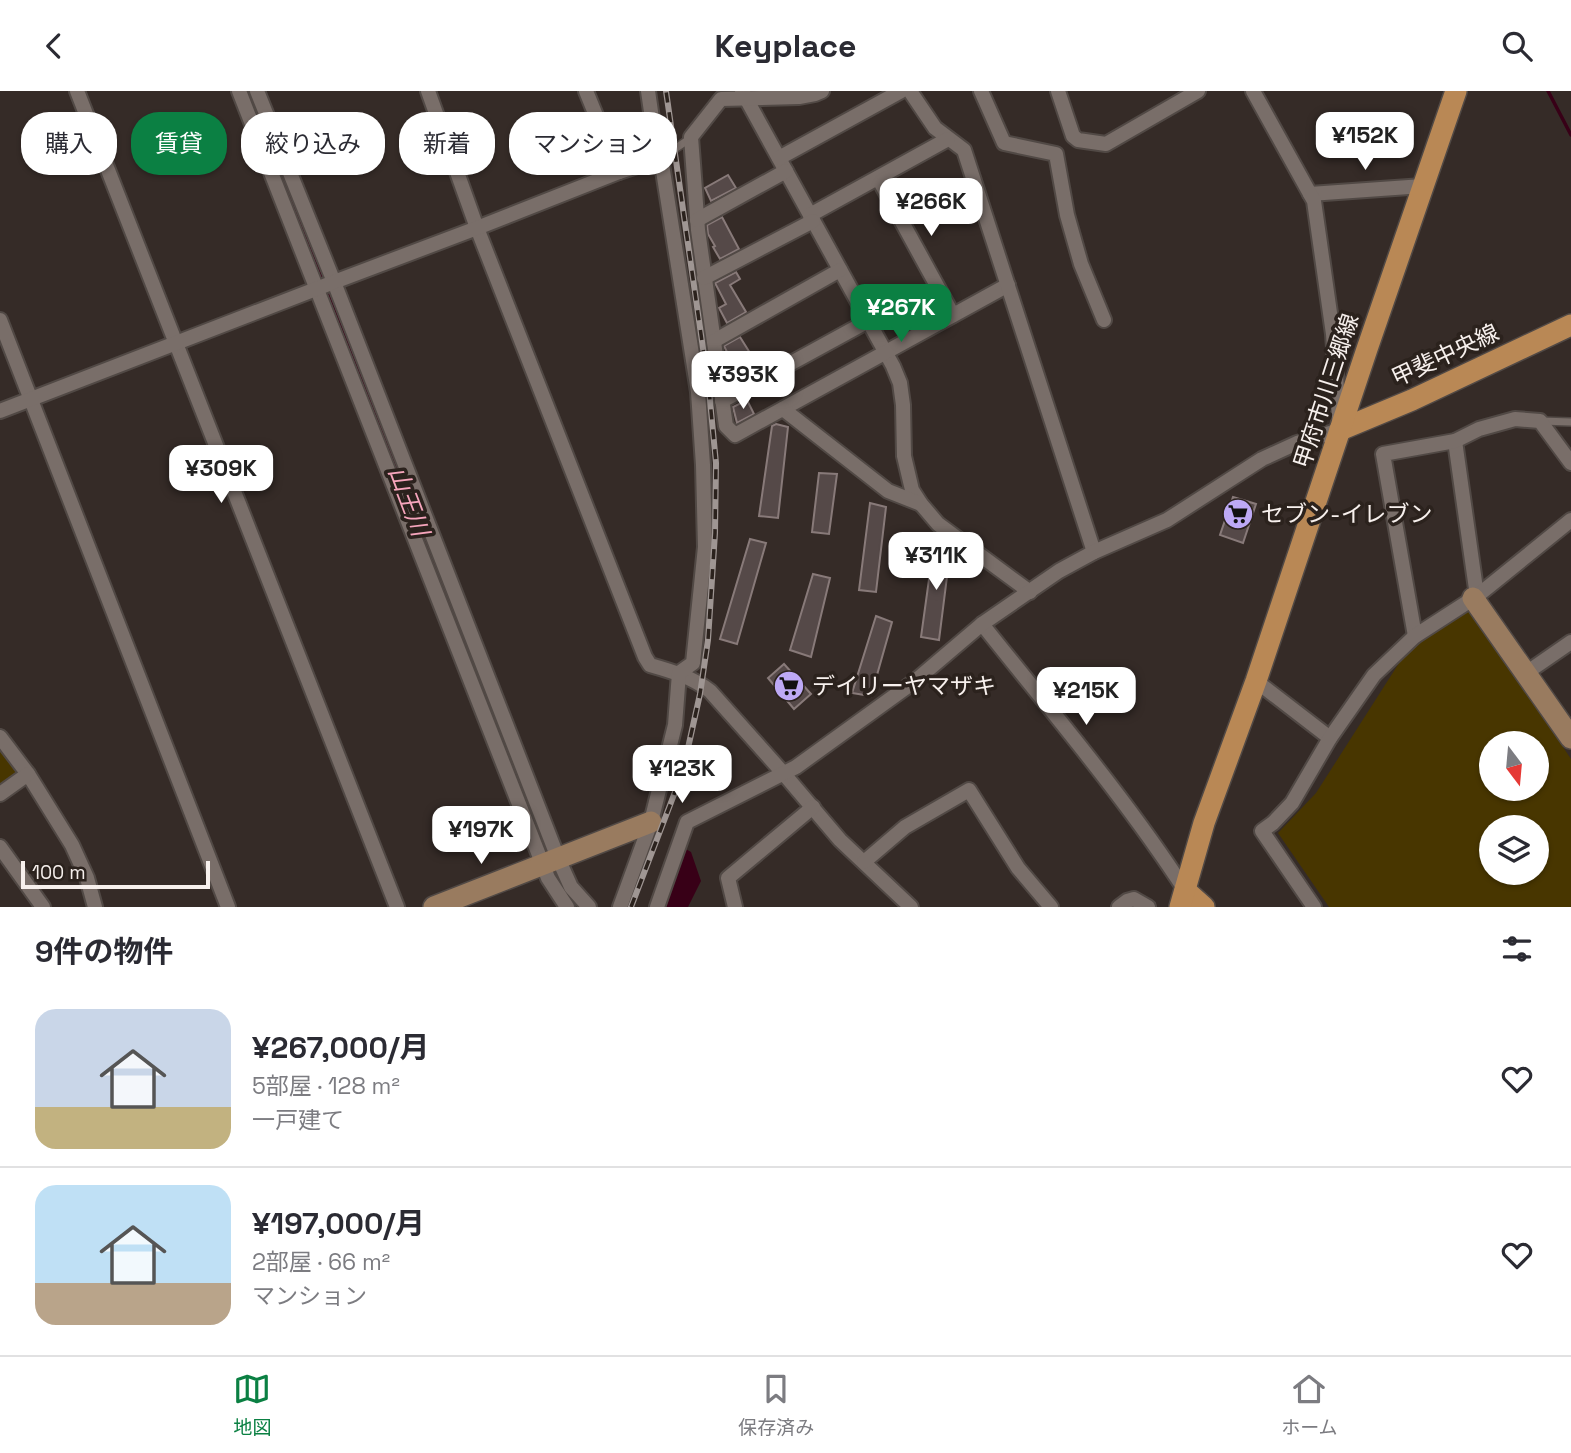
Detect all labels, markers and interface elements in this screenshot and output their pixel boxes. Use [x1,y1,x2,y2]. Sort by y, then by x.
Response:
text: Keyplace [714,26,857,66]
icon: back [35,27,73,65]
icon: search [1498,27,1536,65]
chip: 購入 [21,112,117,175]
chip: 賃貸 [131,112,227,175]
chip: 絞り込み [241,112,385,175]
chip: 新着 [399,112,495,175]
chip: マンション [509,112,677,175]
pin: ¥152K [1316,113,1414,172]
text: ¥152K [1332,120,1398,150]
pin: ¥266K [882,179,980,238]
text: ¥266K [896,186,966,216]
pin: ¥267K [852,285,950,344]
text: ¥267K [867,292,935,322]
street label: 甲府市川三郷線 [1287,310,1365,472]
street label: 甲斐中央線 [1387,317,1503,393]
pin: ¥393K [694,351,792,411]
text: ¥393K [708,359,778,389]
pin: ¥309K [172,445,270,505]
text: ¥309K [185,453,257,483]
water label: 山王川 [382,462,437,543]
supermarket icon: セブン-イレブン [1221,497,1255,531]
place label: セブン-イレブン [1261,499,1432,529]
pin: ¥311K [887,533,985,592]
text: ¥311K [904,540,968,570]
pin: ¥215K [1037,667,1135,727]
supermarket icon: デイリーヤマザキ [772,669,806,703]
place label: デイリーヤマザキ [812,671,996,701]
text: ¥215K [1053,675,1119,705]
north arrow [1479,731,1549,801]
map controls [1479,731,1549,885]
pin: ¥123K [633,745,731,805]
text: ¥123K [649,753,715,783]
pin: ¥197K [432,807,530,866]
text: ¥197K [448,814,514,844]
button: layers [1479,815,1549,885]
scale bar [21,858,210,890]
text: 100 m [32,860,86,885]
icon: filters [1498,930,1536,968]
text: 9件の物件 [35,932,174,971]
text: ¥267,000/月 [252,1028,429,1067]
icon: home [91,1037,175,1121]
icon: heart [1498,1060,1536,1098]
text: 5部屋 · 128 m² [252,1071,400,1101]
text: 一戸建て [252,1105,344,1135]
text: ¥197,000/月 [252,1204,425,1243]
icon: home [91,1213,175,1297]
icon: heart [1498,1236,1536,1274]
text: 2部屋 · 66 m² [252,1247,390,1277]
text: マンション [252,1281,367,1311]
tab: 地図 [233,1370,271,1440]
tab: 保存済み [738,1370,814,1440]
tab: ホーム [1281,1370,1338,1440]

